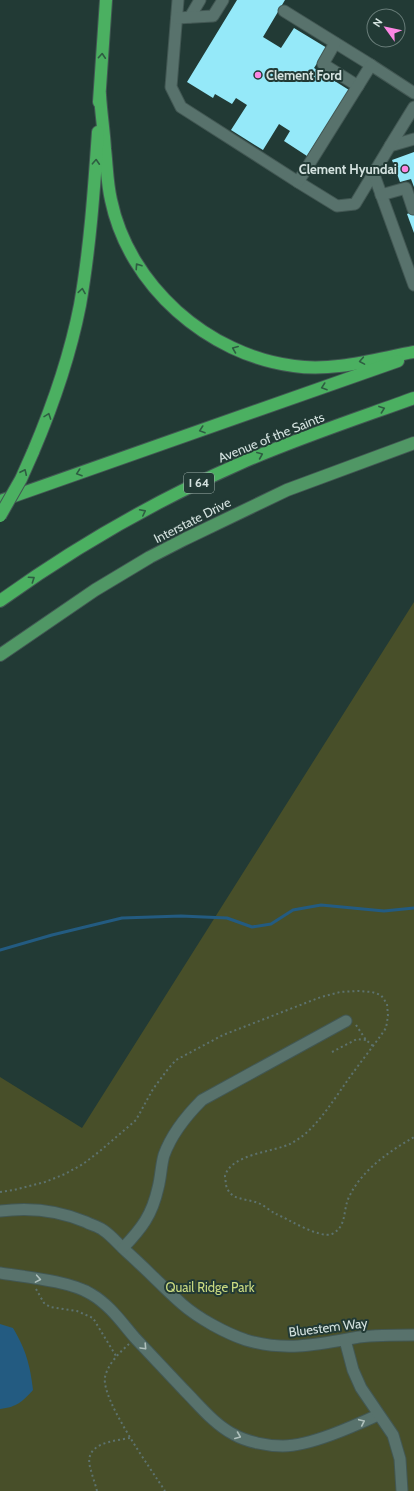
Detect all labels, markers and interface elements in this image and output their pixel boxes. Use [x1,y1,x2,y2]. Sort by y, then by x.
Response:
north arrow [366,8,406,48]
text: N [370,15,386,30]
one-way arrow [98,53,106,59]
place label: Clement Ford [266,67,342,83]
marker: Clement Ford [253,70,263,80]
one-way arrow [91,159,100,165]
place label: Clement Hyundai [299,161,397,177]
marker: Clement Hyundai [400,164,410,174]
one-way arrow [136,263,143,270]
one-way arrow [77,288,86,294]
one-way arrow [232,346,240,354]
one-way arrow [359,357,365,365]
one-way arrow [321,382,328,391]
one-way arrow [378,406,385,414]
street label: Avenue of the Saints [216,408,327,466]
one-way arrow [43,413,51,420]
one-way arrow [198,425,205,434]
one-way arrow [256,452,264,460]
one-way arrow [76,468,83,477]
one-way arrow [19,469,27,477]
road number: I 64 [184,473,214,493]
street label: Interstate Drive [151,494,234,546]
one-way arrow [139,509,147,516]
one-way arrow [28,576,35,584]
one-way arrow [35,1275,42,1283]
park label: Quail Ridge Park [166,1279,255,1295]
street label: Bluestem Way [288,1314,369,1340]
one-way arrow [139,1342,147,1350]
one-way arrow [358,1419,366,1427]
one-way arrow [234,1431,241,1439]

